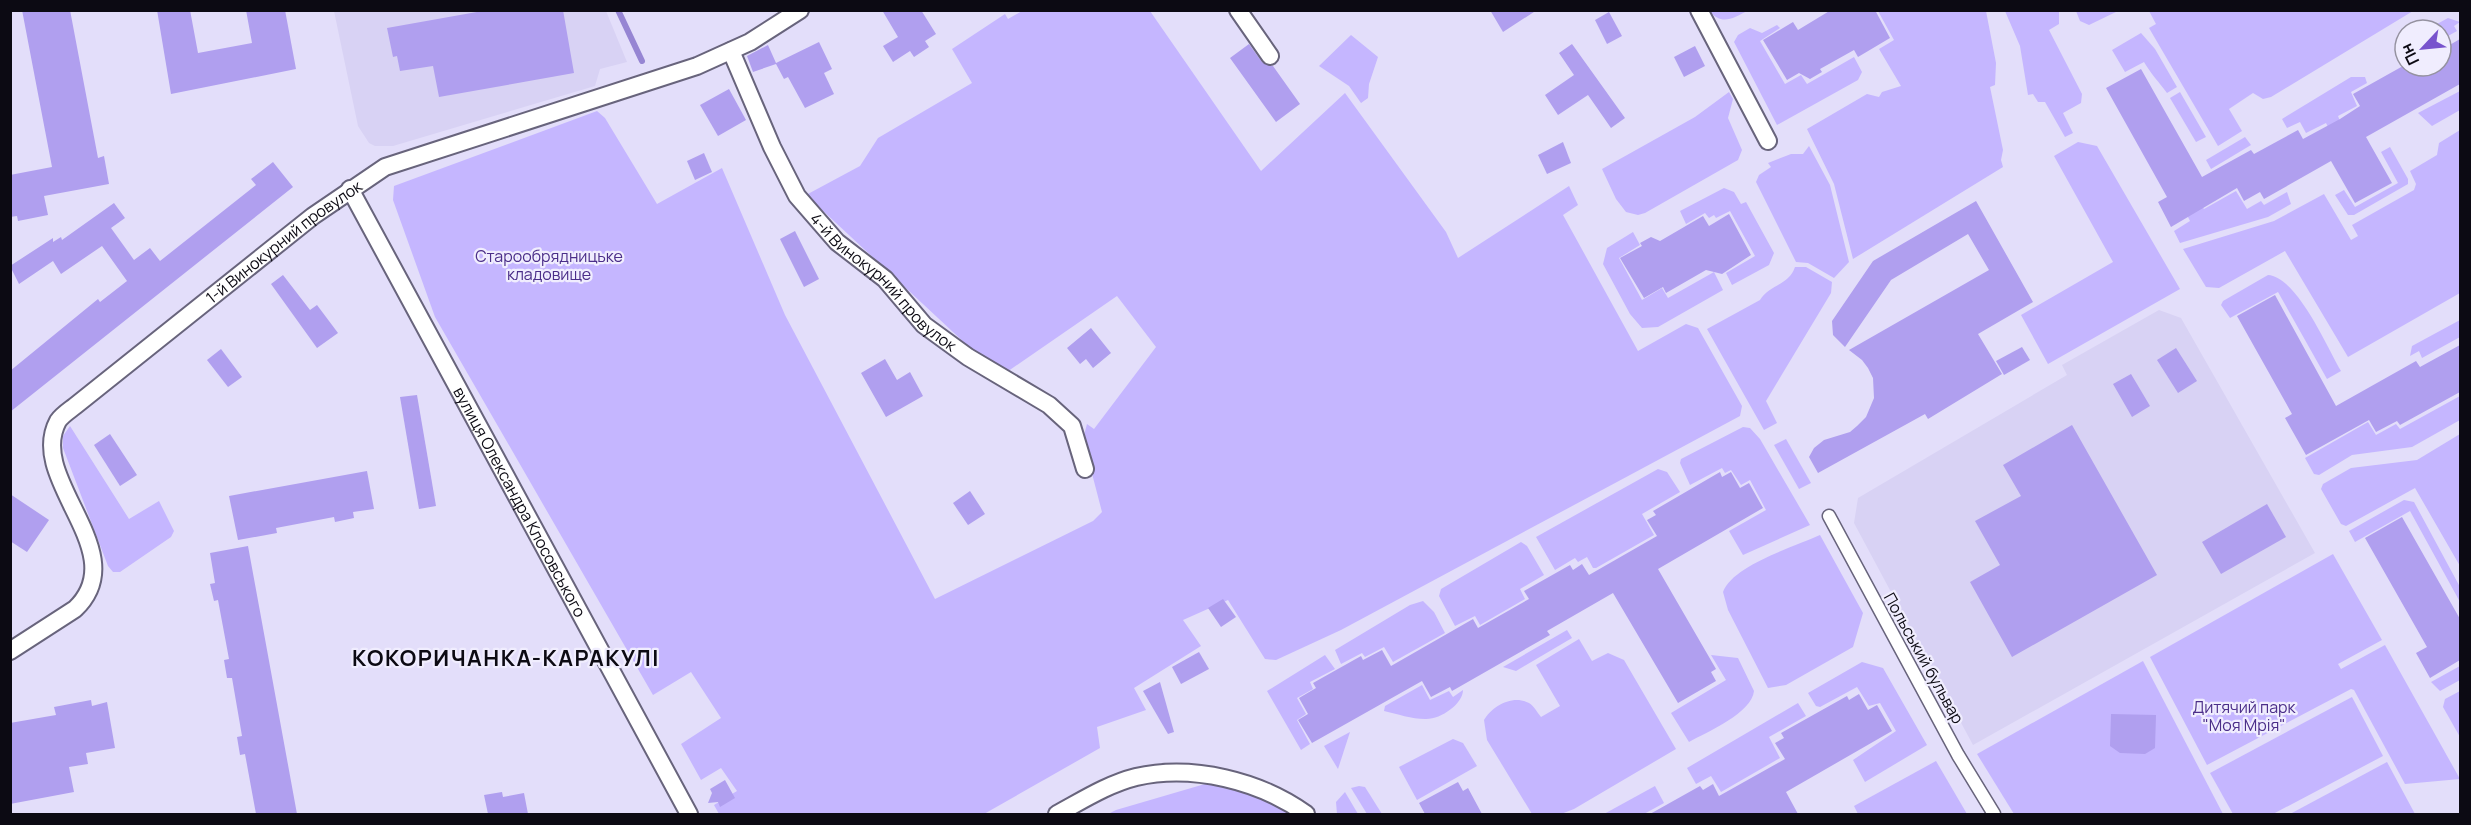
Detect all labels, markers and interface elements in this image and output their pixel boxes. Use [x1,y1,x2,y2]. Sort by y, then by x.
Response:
north arrow [2393,18,2453,78]
text: Пн [2395,40,2424,69]
street label: 1-й Винокурний провулок [201,174,367,308]
street label: 4-й Винокурний провулок [805,208,962,357]
park label: Старообрядницьке кладовище [475,245,623,285]
street label: вулиця Олександра Клосовського [448,383,591,621]
street label: Польський бульвар [1879,589,1969,727]
district label: КОКОРИЧАНКА-КАРАКУЛІ [352,643,660,673]
park label: Дитячий парк "Моя Мрія" [2192,696,2297,736]

